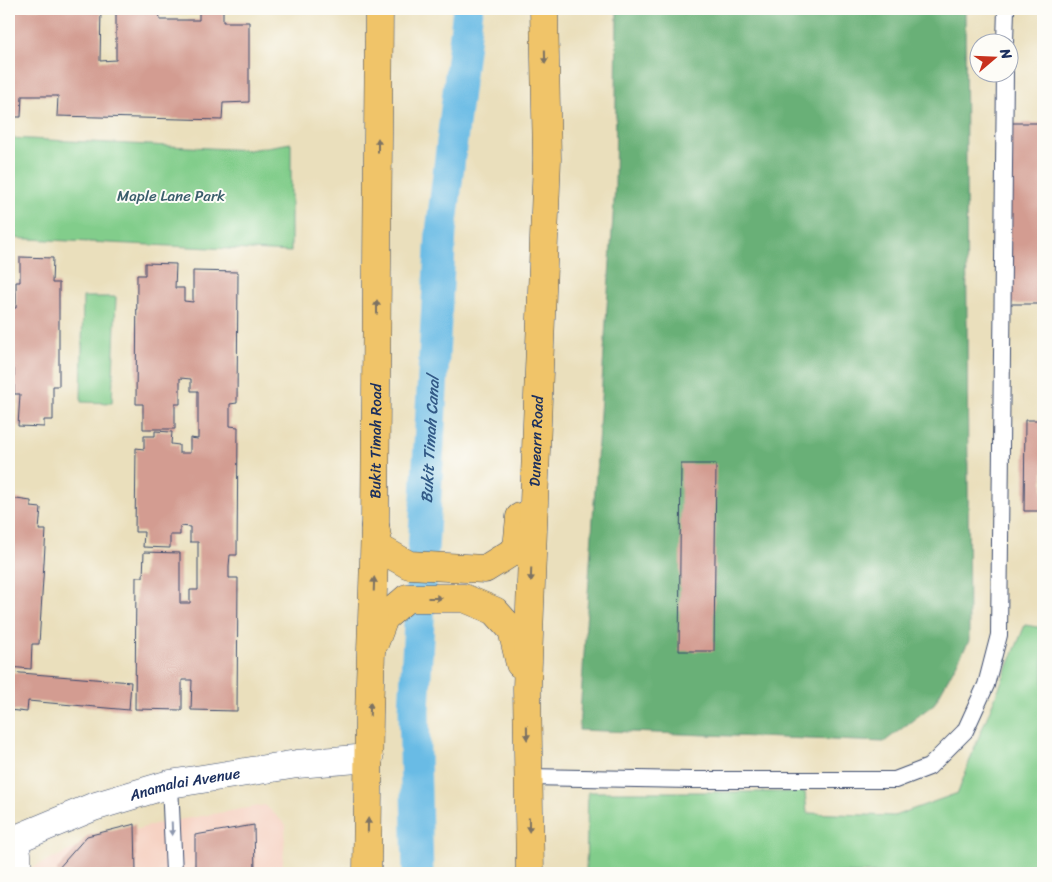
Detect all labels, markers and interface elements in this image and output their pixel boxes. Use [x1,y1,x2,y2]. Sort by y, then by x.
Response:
north arrow [970,32,1020,82]
text: N [992,44,1019,63]
one-way arrow [541,50,549,66]
one-way arrow [374,136,382,152]
park label: Maple Lane Park [117,183,225,209]
one-way arrow [373,299,381,315]
water label: Bukit Timah Canal [411,372,448,504]
street label: Bukit Timah Road [362,382,389,499]
street label: Dunearn Road [522,394,551,487]
one-way arrow [527,567,535,583]
one-way arrow [370,576,378,592]
one-way arrow [428,594,444,602]
one-way arrow [366,701,374,717]
one-way arrow [523,725,531,741]
street label: Anamalai Avenue [125,760,242,809]
one-way arrow [364,816,372,832]
one-way arrow [525,817,533,833]
one-way arrow [168,821,176,837]

